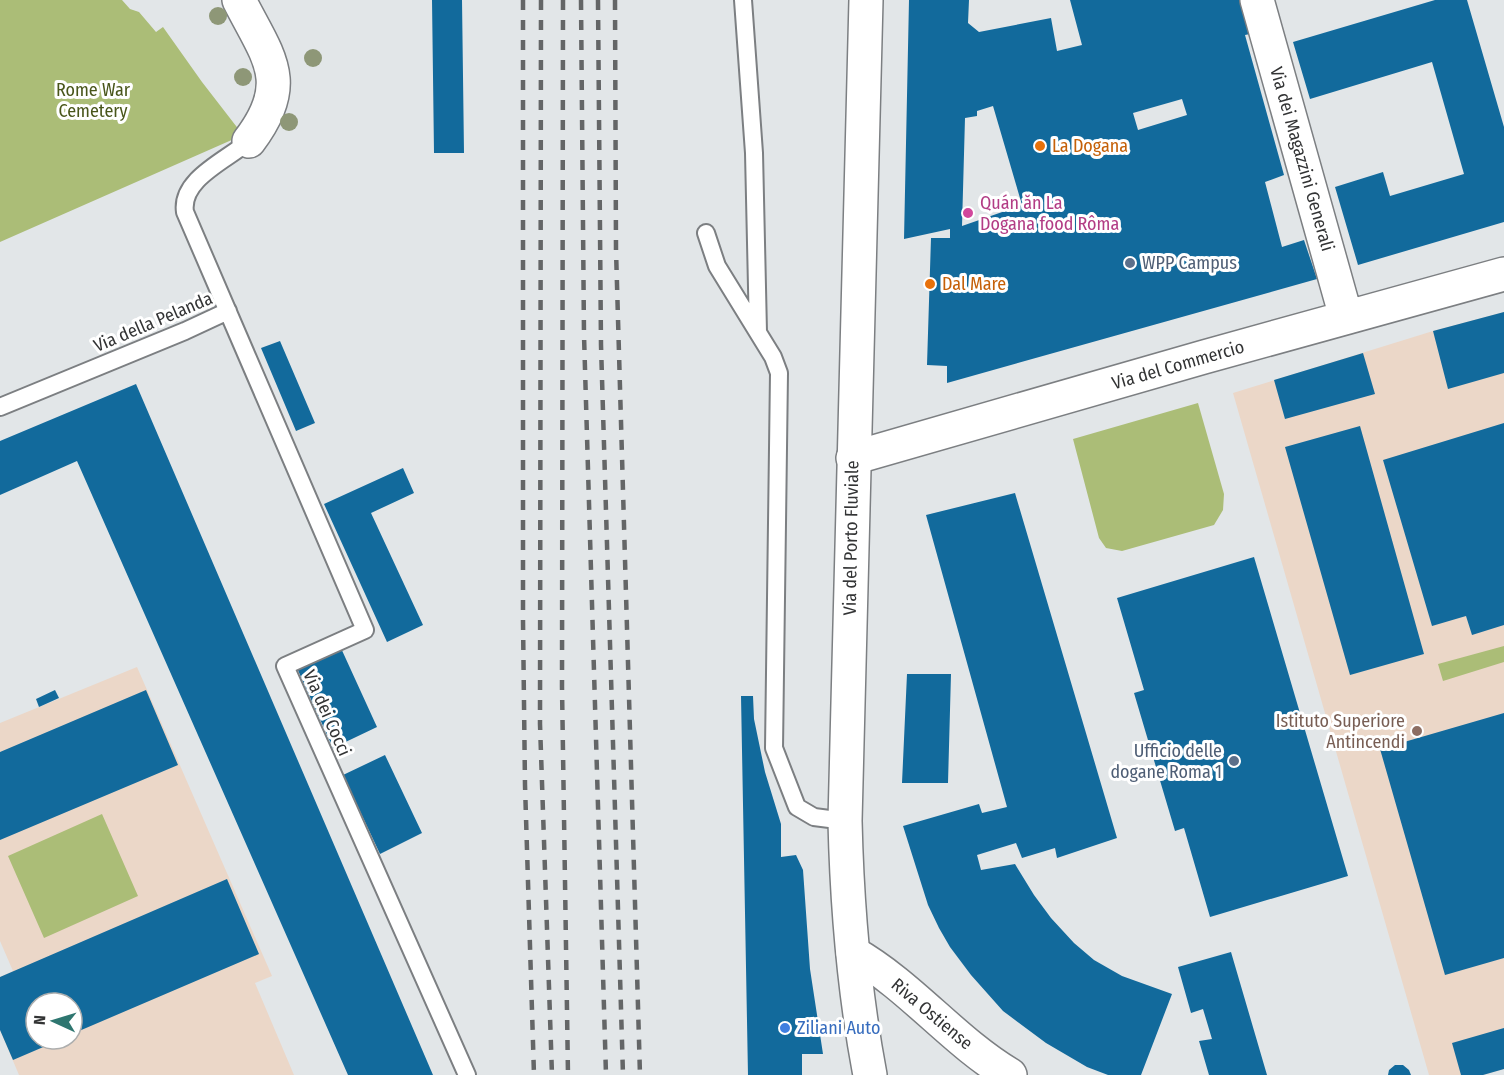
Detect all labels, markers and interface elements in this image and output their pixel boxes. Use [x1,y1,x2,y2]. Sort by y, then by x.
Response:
street label: Via dei Magazzini Generali [1265,64,1339,254]
park label: Rome War Cemetery [56,79,131,122]
place label: La Dogana [1052,135,1128,157]
marker: La Dogana [1033,139,1047,153]
place label: Quán ăn La Dogana food Rôma [980,192,1119,235]
marker: Quán ăn La Dogana food Rôma [961,206,975,220]
place label: WPP Campus [1142,252,1237,274]
marker: WPP Campus [1123,256,1137,270]
place label: Dal Mare [942,273,1006,295]
marker: Dal Mare [923,277,937,291]
street label: Via della Pelanda [90,287,216,357]
street label: Via del Commercio [1109,336,1247,394]
street label: Via del Porto Fluviale [839,460,863,616]
street label: Via dei Cocci [298,667,356,759]
place label: Istituto Superiore Antincendi [1276,710,1405,753]
marker: Istituto Superiore Antincendi [1410,724,1424,738]
place label: Ufficio delle dogane Roma 1 [1110,740,1222,783]
marker: Ufficio delle dogane Roma 1 [1227,754,1241,768]
street label: Riva Ostiense [887,974,977,1054]
north arrow [24,991,84,1051]
text: N [30,1015,49,1025]
place label: Ziliani Auto [797,1017,880,1039]
marker: Ziliani Auto [778,1021,792,1035]

